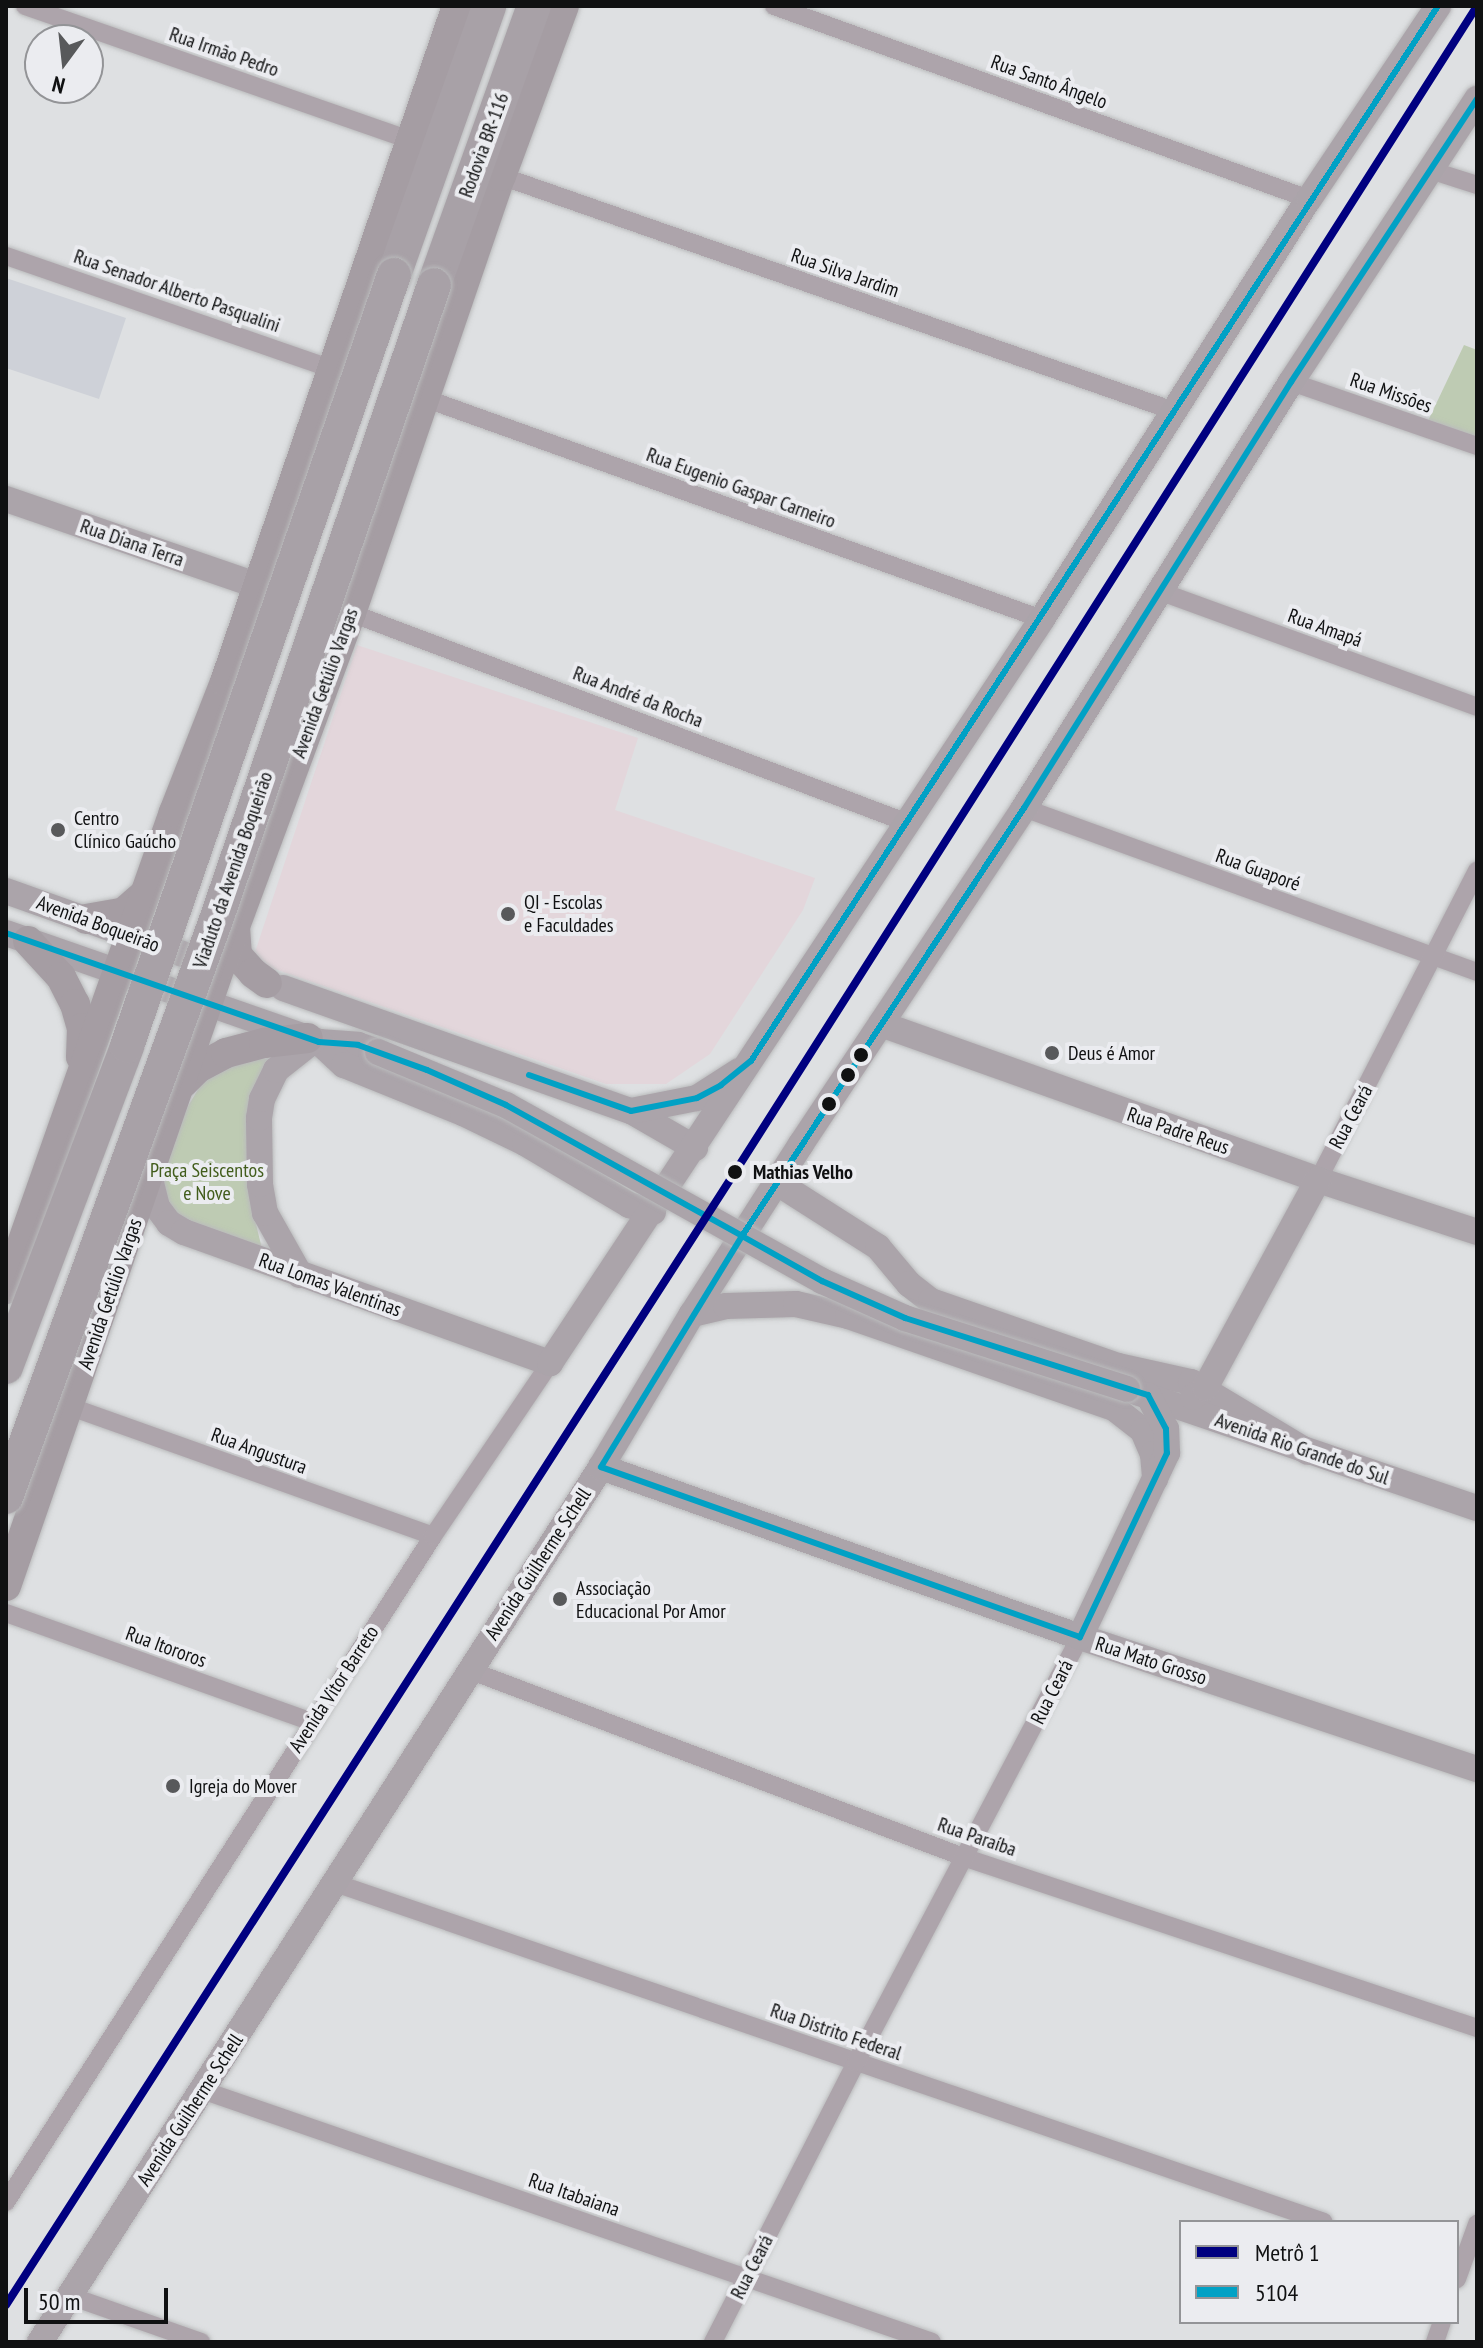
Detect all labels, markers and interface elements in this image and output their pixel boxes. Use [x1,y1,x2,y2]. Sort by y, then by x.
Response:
street label: Rua Irmão Pedro [166,22,282,82]
north arrow [24,24,104,104]
street label: Rua Santo Ângelo [987,50,1111,114]
text: N [49,70,68,100]
street label: Rodovia BR-116 [454,89,514,201]
street label: Rua Silva Jardim [788,243,902,303]
street label: Rua Senador Alberto Pasqualini [70,244,284,338]
street label: Rua Missões [1347,368,1435,418]
street label: Rua Eugenio Gaspar Carneiro [643,443,839,533]
street label: Rua Diana Terra [77,514,187,572]
street label: Rua Amapá [1284,603,1366,653]
street label: Avenida Getúlio Vargas [287,604,363,762]
street label: Rua André da Rocha [569,661,707,733]
street label: Viaduto da Avenida Boqueirão [188,768,278,972]
place label: Centro Clínico Gaúcho [74,806,176,853]
marker: Centro Clínico Gaúcho [49,821,67,839]
street label: Rua Guaporé [1212,844,1304,896]
place label: QI - Escolas e Faculdades [524,890,614,937]
street label: Avenida Boqueirão [33,891,163,957]
marker: QI - Escolas e Faculdades [499,905,517,923]
place label: Deus é Amor [1068,1041,1156,1065]
marker: Deus é Amor [1043,1044,1061,1062]
unlabelled marker [853,1047,869,1063]
unlabelled marker [840,1067,856,1083]
street label: Rua Ceará [1324,1081,1378,1153]
unlabelled marker [821,1096,837,1112]
street label: Rua Padre Reus [1124,1102,1232,1160]
park label: Praça Seiscentos e Nove [150,1159,264,1206]
place label: Mathias Velho [753,1160,853,1184]
marker: Mathias Velho [724,1161,746,1183]
street label: Avenida Getúlio Vargas [73,1215,147,1373]
street label: Rua Lomas Valentinas [255,1248,405,1322]
street label: Avenida Rio Grande do Sul [1212,1408,1392,1490]
street label: Rua Angustura [208,1423,310,1479]
street label: Avenida Guilherme Schell [480,1483,596,1645]
place label: Associação Educacional Por Amor [576,1576,726,1623]
marker: Associação Educacional Por Amor [551,1590,569,1608]
street label: Rua Itororos [122,1621,210,1673]
street label: Avenida Vitor Barreto [284,1621,384,1757]
street label: Rua Mato Grosso [1092,1632,1210,1690]
street label: Rua Ceará [1026,1656,1078,1728]
place label: Igreja do Mover [189,1774,297,1798]
marker: Igreja do Mover [164,1777,182,1795]
street label: Rua Paraíba [935,1812,1019,1862]
street label: Rua Distrito Federal [767,1998,905,2066]
street label: Avenida Guilherme Schell [132,2029,248,2191]
street label: Rua Itabaiana [525,2168,623,2222]
legend [1179,2220,1459,2324]
street label: Rua Ceará [726,2231,778,2303]
text: Metrô 1 [1255,2237,1320,2268]
scale bar [28,2272,172,2322]
text: 5104 [1255,2277,1298,2308]
text: 50 m [38,2286,80,2317]

